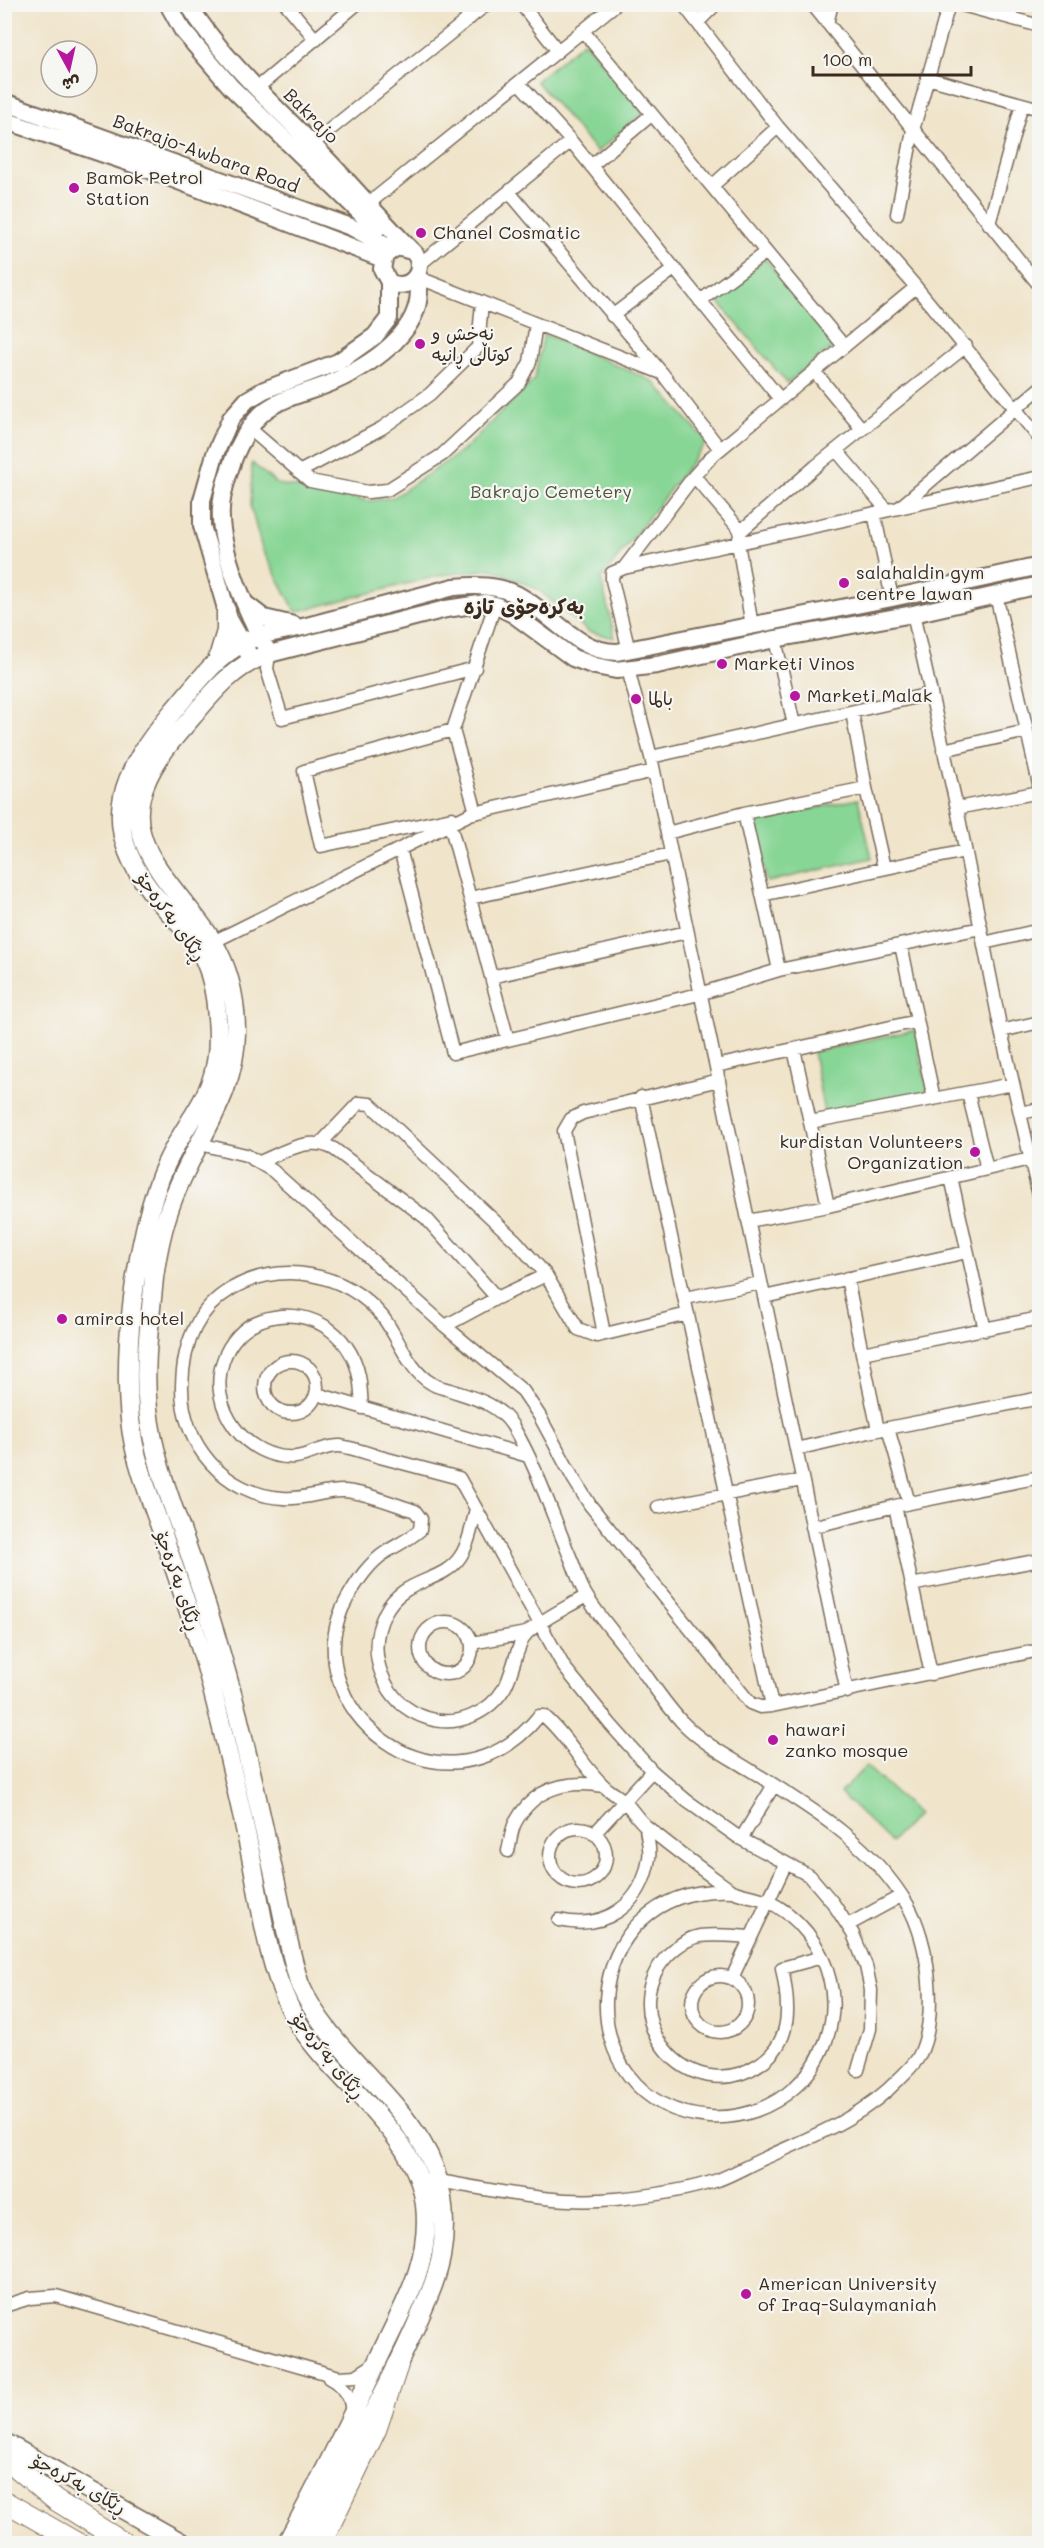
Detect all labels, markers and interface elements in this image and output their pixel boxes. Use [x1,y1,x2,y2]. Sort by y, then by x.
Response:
north arrow [39,39,99,99]
scale bar [813,39,970,77]
text: 100 m [822,47,872,71]
text: ش [61,73,81,96]
street label: Bakrajo [279,82,345,148]
street label: Bakrajo-Awbara Road [110,108,303,198]
place label: Bamok Petrol Station [86,165,203,210]
marker: Bamok Petrol Station [67,181,81,195]
place label: Chanel Cosmatic [433,220,580,244]
marker: Chanel Cosmatic [414,226,428,240]
place label: نەخش و کوتاڵی ڕانیە [430,321,513,370]
marker: نەخش و کوتاڵی ڕانیە [413,337,427,351]
park label: Bakrajo Cemetery [470,479,632,503]
place label: salahaldin gym centre lawan [856,560,984,605]
marker: salahaldin gym centre lawan [837,576,851,590]
district label: بەکرەجۆی تازە [464,593,584,620]
place label: Marketi Vinos [734,651,855,675]
marker: Marketi Vinos [715,657,729,671]
place label: Marketi Malak [807,683,932,707]
place label: بالما [648,686,673,710]
marker: Marketi Malak [788,689,802,703]
marker: بالما [629,692,643,706]
street label: ڕێگای بەکرەجۆ [127,866,212,968]
place label: kurdistan Volunteers Organization [779,1129,963,1174]
marker: kurdistan Volunteers Organization [968,1145,982,1159]
place label: amiras hotel [74,1306,184,1330]
marker: amiras hotel [55,1312,69,1326]
street label: ڕێگای بەکرەجۆ [146,1526,207,1635]
place label: hawari zanko mosque [785,1717,908,1762]
marker: hawari zanko mosque [766,1733,780,1747]
street label: ڕێگای بەکرەجۆ [282,2006,371,2106]
place label: American University of Iraq-Sulaymaniah [758,2271,937,2316]
marker: American University of Iraq-Sulaymaniah [739,2287,753,2301]
street label: ڕێگای بەکرەجۆ [25,2447,131,2522]

